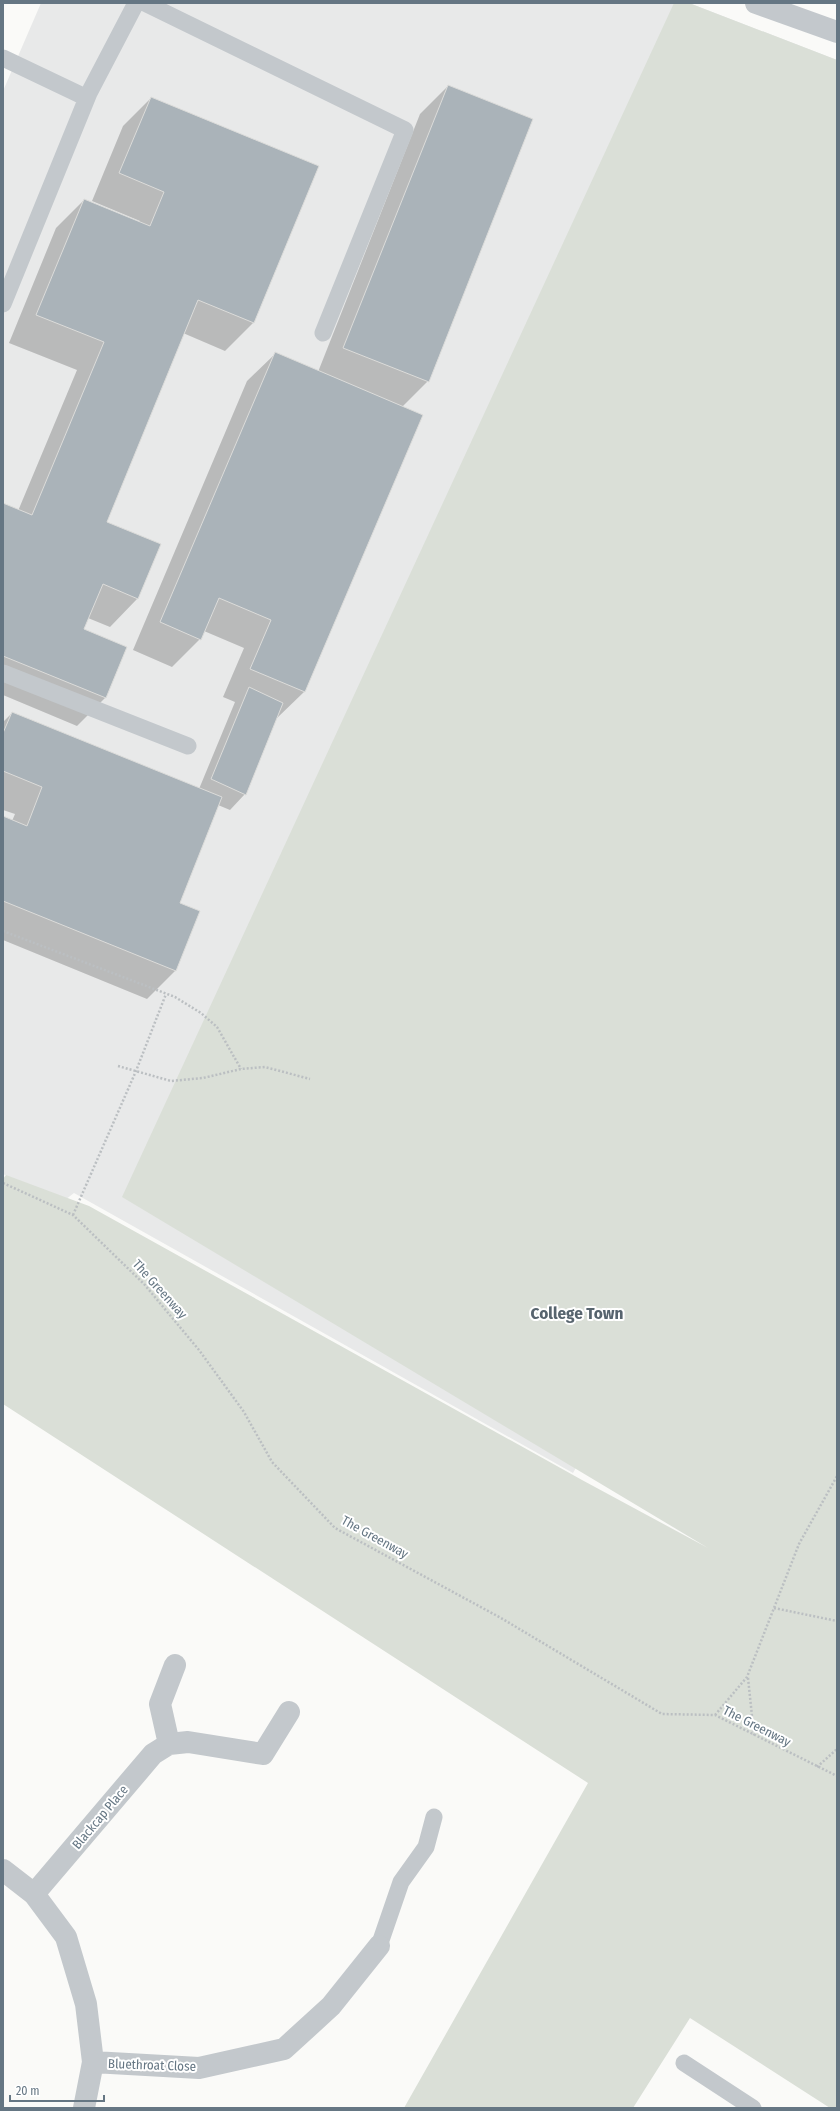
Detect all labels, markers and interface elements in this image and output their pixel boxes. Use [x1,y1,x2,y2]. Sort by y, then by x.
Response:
street label: The Greenway [130,1256,190,1322]
district label: College Town [531,1303,623,1324]
street label: The Greenway [339,1513,411,1562]
street label: The Greenway [721,1703,794,1750]
street label: Blackcap Place [69,1782,131,1852]
street label: Bluethroat Close [108,2056,196,2074]
scale bar [10,2077,104,2103]
text: 20 m [16,2084,40,2098]

